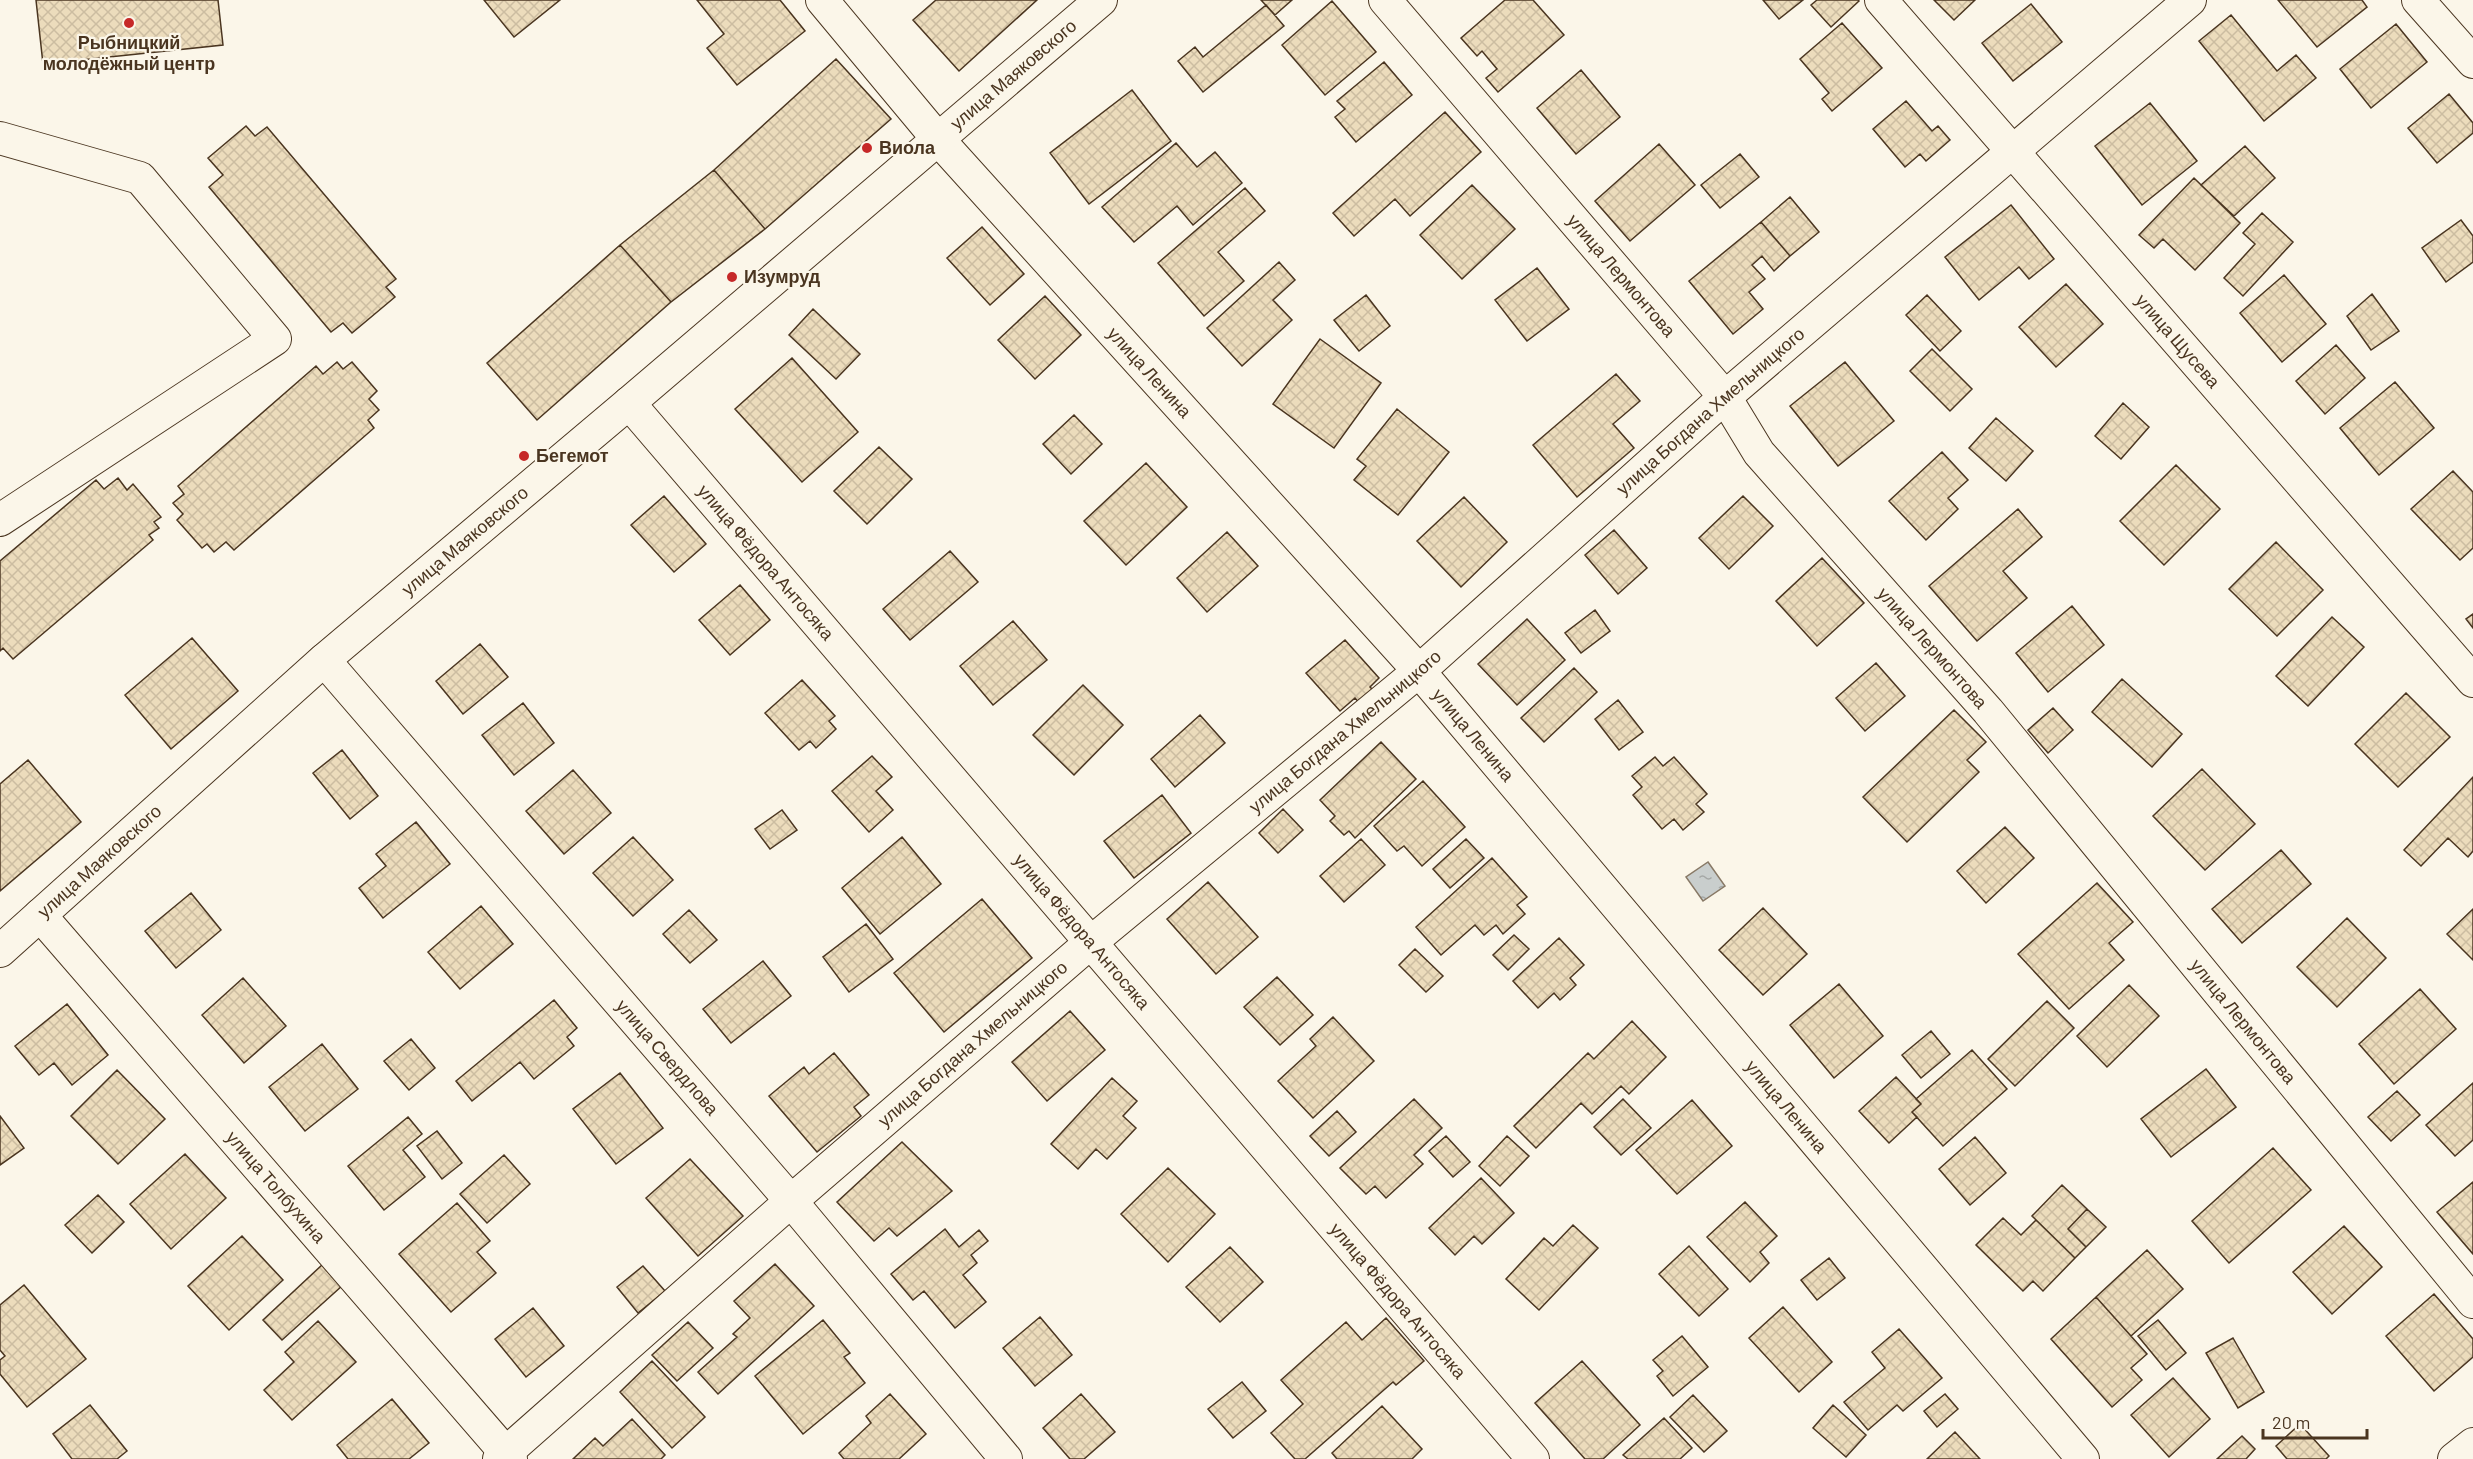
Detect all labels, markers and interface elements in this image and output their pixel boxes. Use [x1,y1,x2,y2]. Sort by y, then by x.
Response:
street label: улица Маяковского [945,14,1080,134]
marker: Рыбницкий молодёжный центр [122,16,136,30]
place label: Рыбницкий молодёжный центр [43,31,215,74]
place label: Виола [879,136,936,158]
marker: Виола [860,141,874,155]
street label: улица Лермонтова [1563,209,1681,342]
place label: Изумруд [744,265,821,287]
marker: Изумруд [725,270,739,284]
street label: улица Щусева [2131,289,2226,393]
street label: улица Ленина [1103,322,1197,423]
street label: улица Богдана Хмельницкого [1611,322,1809,499]
place label: Бегемот [536,444,609,466]
marker: Бегемот [517,449,531,463]
street label: улица Фёдора Антосяка [694,479,840,645]
street label: улица Маяковского [397,481,532,600]
street label: улица Лермонтова [1873,582,1993,713]
street label: улица Богдана Хмельницкого [1244,645,1445,817]
street label: улица Ленина [1428,683,1520,786]
street label: улица Маяковского [33,799,165,922]
street label: улица Фёдора Антосяка [1010,849,1156,1014]
street label: улица Лермонтова [2186,954,2302,1089]
street label: улица Богдана Хмельницкого [873,955,1072,1131]
street label: улица Свердлова [612,994,724,1120]
street label: улица Ленина [1741,1055,1833,1158]
street label: улица Толбухина [222,1126,331,1248]
street label: улица Фёдора Антосяка [1326,1218,1472,1383]
scale bar [2263,1402,2366,1440]
text: 20 m [2272,1411,2310,1433]

